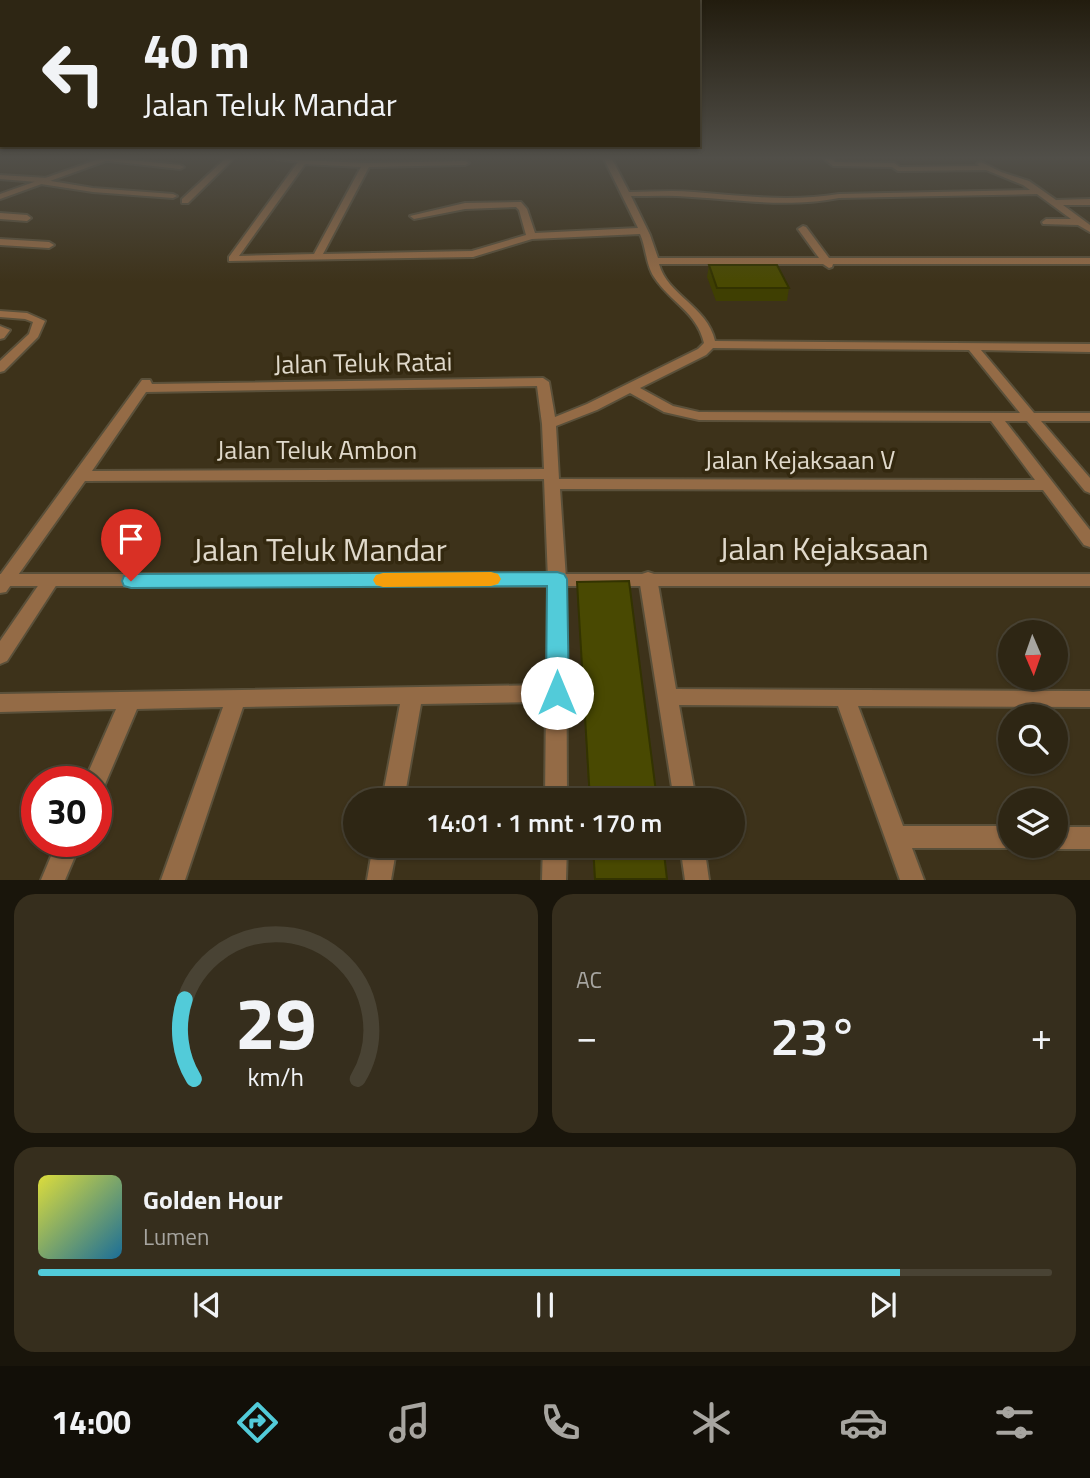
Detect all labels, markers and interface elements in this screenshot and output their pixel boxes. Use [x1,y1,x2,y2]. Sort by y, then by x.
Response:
text: 40 m [143,12,250,87]
icon: left [28,28,119,119]
text: Jalan Teluk Mandar [143,80,397,128]
street label: Jalan Teluk Ratai [273,341,453,384]
street label: Jalan Teluk Ambon [217,430,417,469]
street label: Jalan Kejaksaan V [705,440,895,479]
pin [101,509,161,581]
icon: arrive [112,520,150,558]
street label: Jalan Kejaksaan [719,524,929,572]
street label: Jalan Teluk Mandar [193,525,447,573]
north arrow [998,620,1068,690]
map controls [998,620,1068,858]
position arrow [520,656,594,730]
button: search [998,704,1068,774]
speed limit sign: 30 [21,766,112,857]
button: layers [998,788,1068,858]
text: 14:01 · 1 mnt · 170 m [426,803,662,842]
text: AC [576,962,602,997]
text: 29 [235,968,317,1078]
text: 23° [770,996,858,1075]
text: − [576,1007,597,1065]
text: + [1031,1007,1052,1065]
text: km/h [248,1058,304,1096]
text: Golden Hour [143,1180,283,1219]
text: Lumen [143,1219,209,1254]
icon: previous [188,1286,226,1324]
icon: pause [526,1286,564,1324]
icon: next [864,1286,902,1324]
text: 14:00 [51,1398,131,1446]
icon: directions [233,1398,282,1447]
icon: music [385,1398,434,1447]
icon: phone [536,1398,585,1447]
icon: climate [687,1398,736,1447]
icon: car [839,1398,888,1447]
icon: filters [990,1398,1039,1447]

